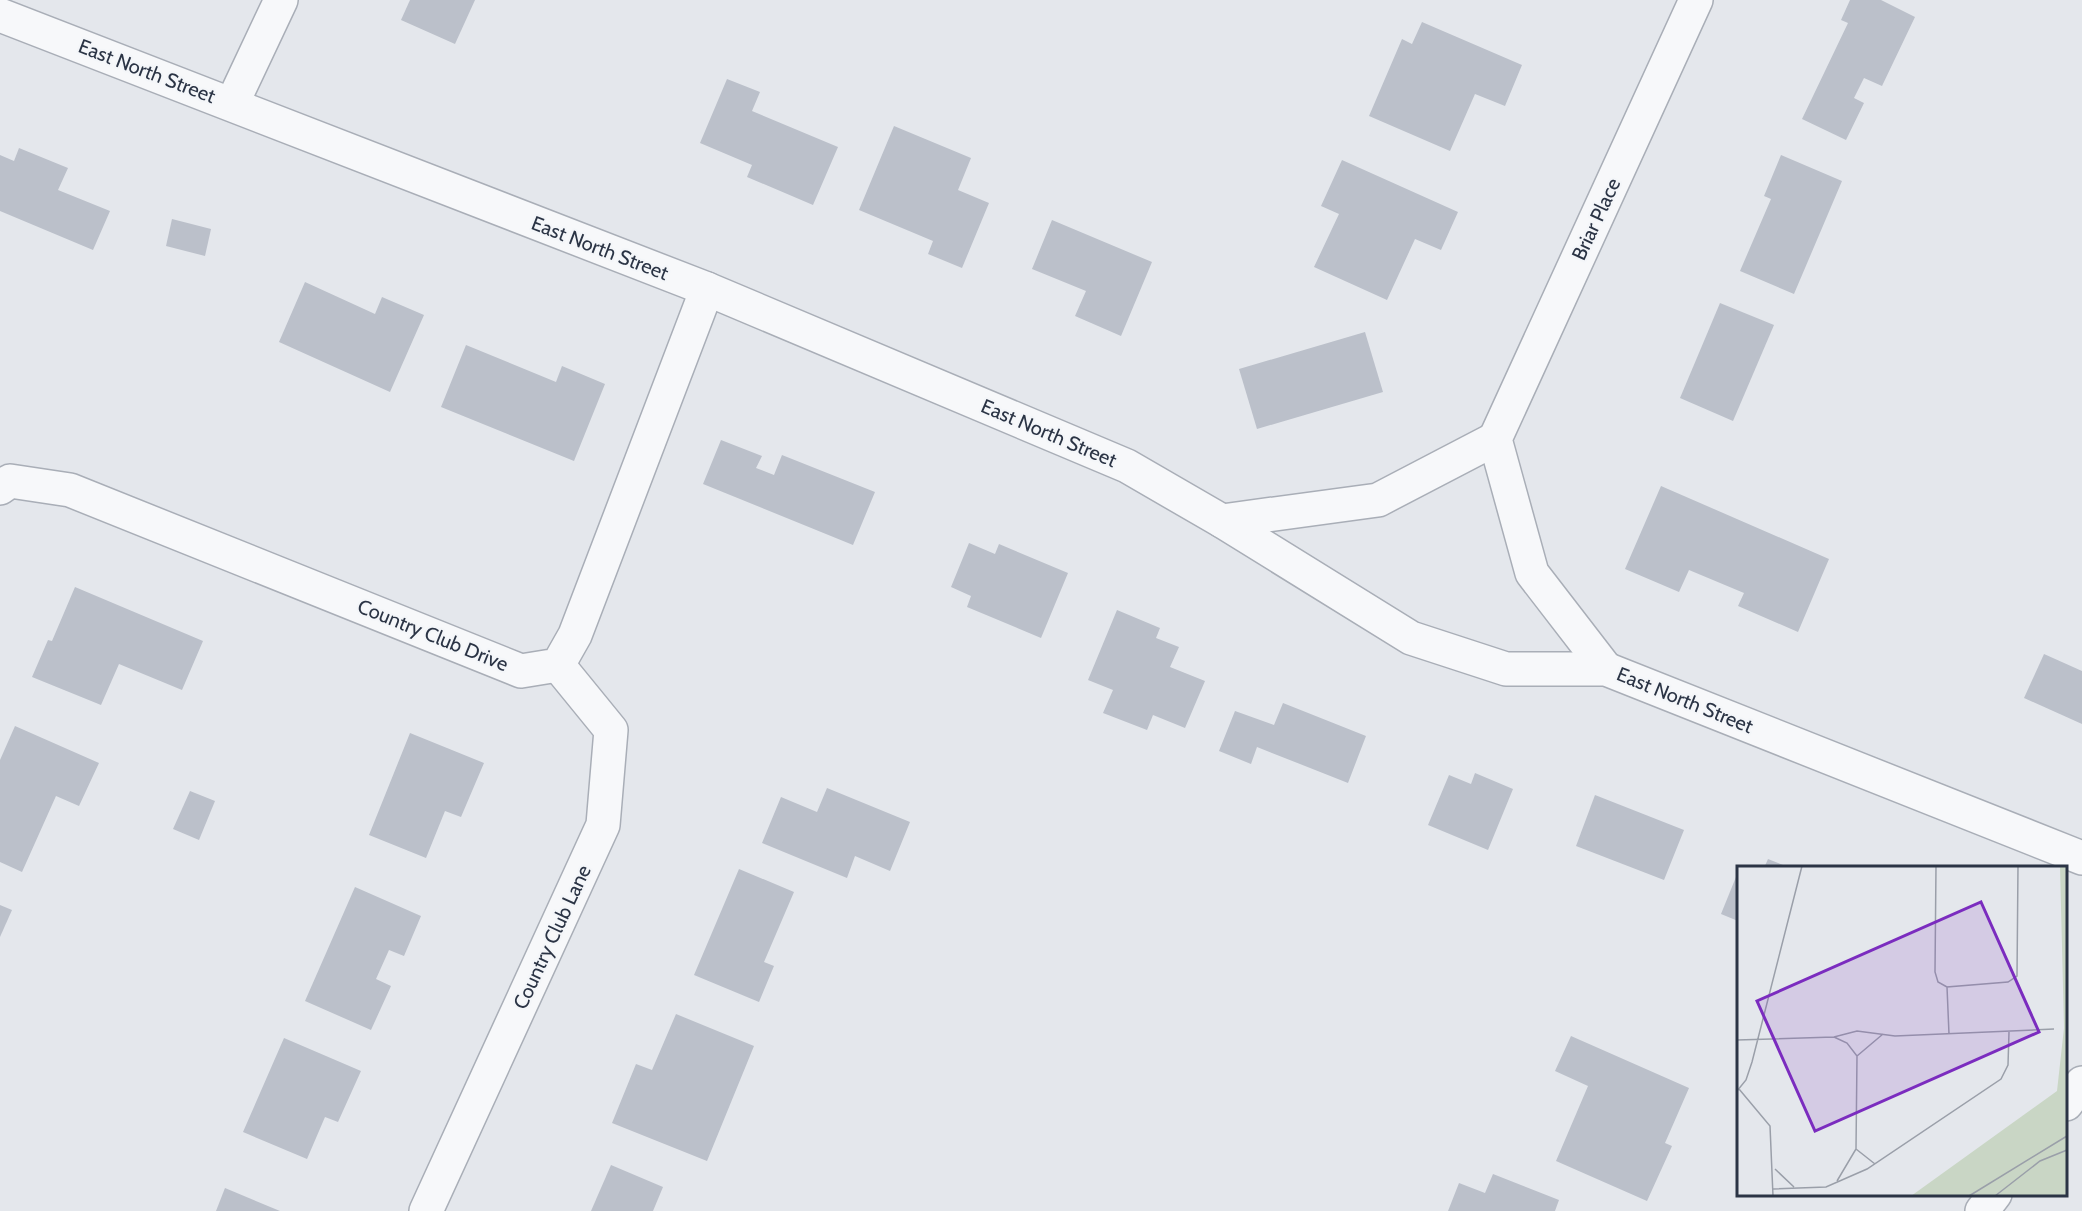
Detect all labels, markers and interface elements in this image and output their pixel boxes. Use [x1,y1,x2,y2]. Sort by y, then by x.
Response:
street label: East North Street [75,34,219,108]
street label: Briar Place [1567,174,1625,264]
street label: East North Street [528,211,672,285]
street label: East North Street [978,394,1121,472]
street label: Country Club Drive [354,594,512,676]
street label: East North Street [1613,662,1757,738]
street label: Country Club Lane [508,861,596,1013]
inset map [1737,866,2067,1196]

